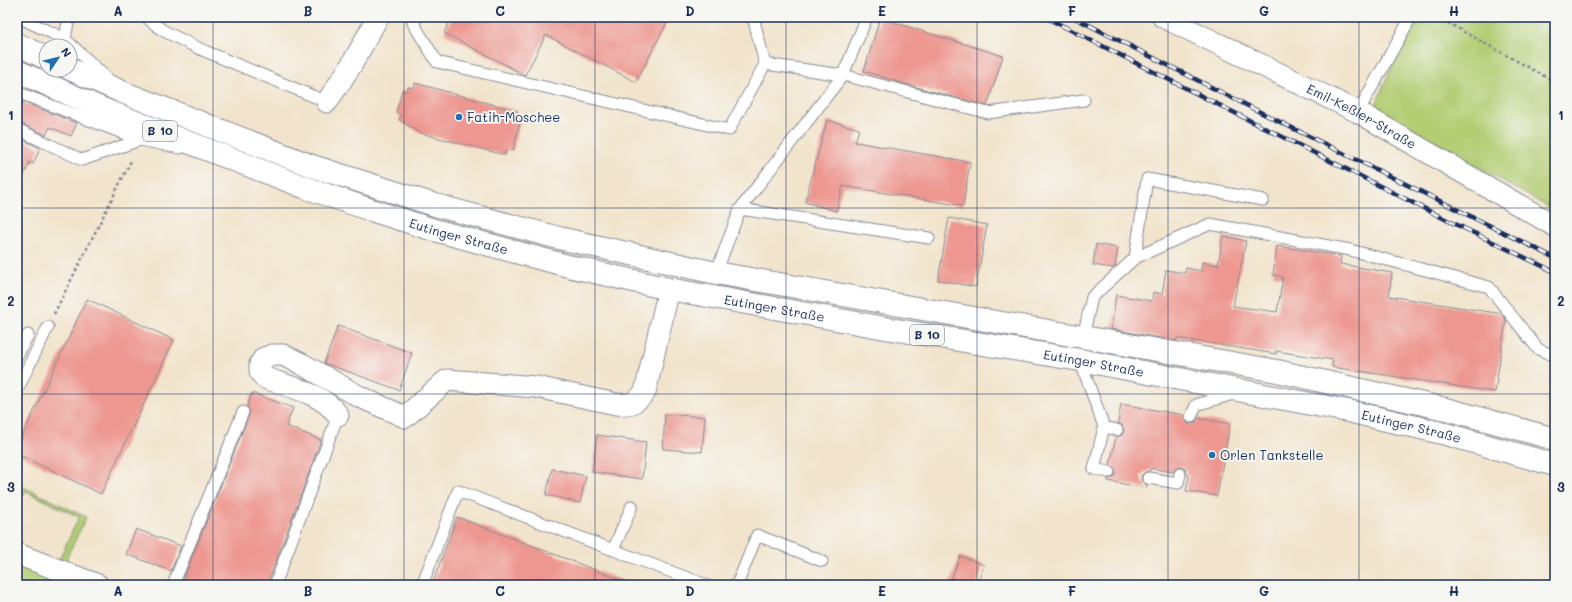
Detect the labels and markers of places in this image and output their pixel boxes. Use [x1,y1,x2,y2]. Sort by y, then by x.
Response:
place label: Fatih-Moschee [467,108,560,125]
marker: Fatih-Moschee [454,112,464,122]
place label: Orlen Tankstelle [1220,446,1324,463]
marker: Orlen Tankstelle [1207,450,1217,460]

